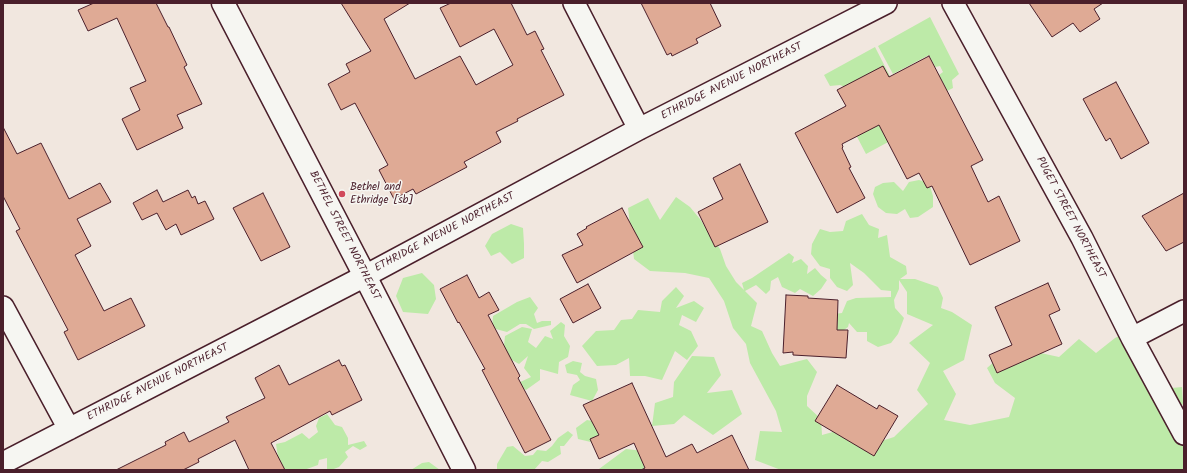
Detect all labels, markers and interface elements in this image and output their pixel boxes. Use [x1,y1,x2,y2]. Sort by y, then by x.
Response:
street label: ETHRIDGE AVENUE NORTHEAST [659,41,805,123]
street label: PUGET STREET NORTHEAST [1032,155,1108,281]
street label: BETHEL STREET NORTHEAST [306,169,382,303]
place label: Bethel and Ethridge [sb] [350,181,413,207]
marker: Bethel and Ethridge [sb] [337,189,347,199]
street label: ETHRIDGE AVENUE NORTHEAST [373,190,517,276]
street label: ETHRIDGE AVENUE NORTHEAST [85,342,231,424]

